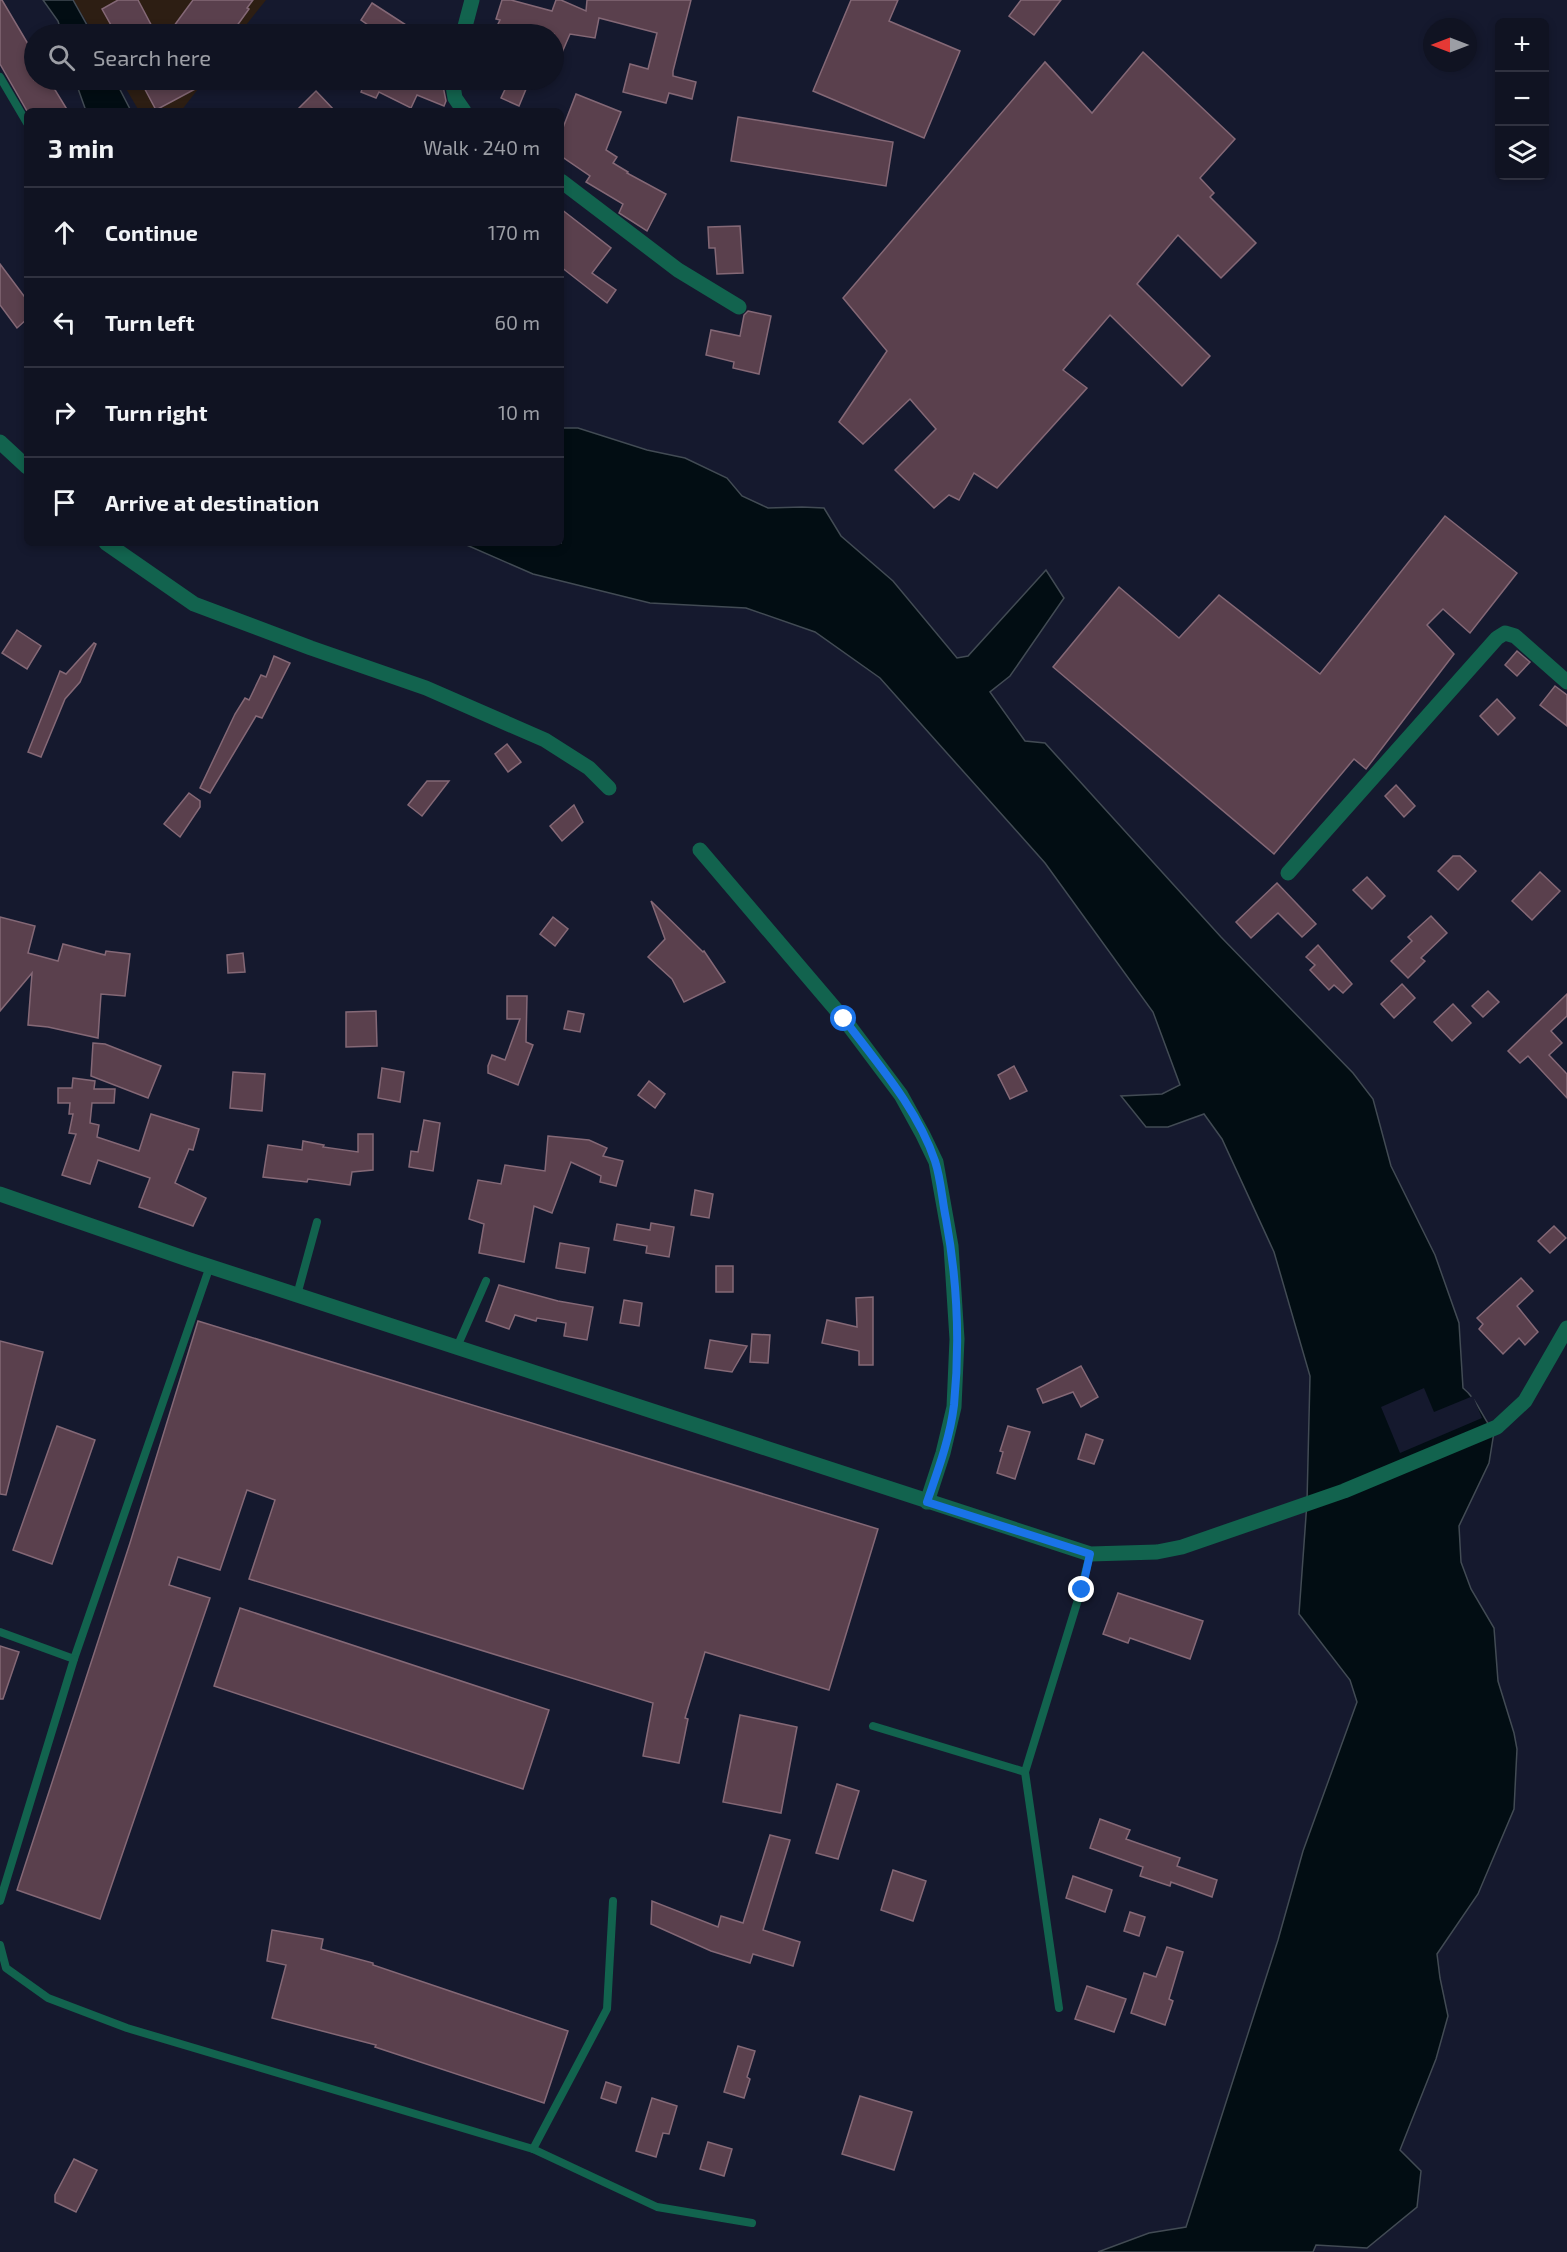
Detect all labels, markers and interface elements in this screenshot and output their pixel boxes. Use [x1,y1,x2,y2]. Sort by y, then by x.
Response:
north arrow [1423,18,1477,72]
map controls [1495,18,1549,180]
button: + [1495,18,1549,72]
search box [24,24,564,90]
icon: search [45,41,78,74]
text: Search here [93,44,211,70]
button: − [1495,72,1549,126]
button: layers [1495,126,1549,180]
text: 3 min [48,132,114,163]
text: Walk · 240 m [423,135,540,159]
icon: ahead [48,216,81,249]
text: Continue [105,219,198,245]
text: 170 m [488,220,540,244]
icon: left [48,306,81,339]
text: Turn left [105,309,194,335]
text: 60 m [495,310,540,334]
icon: right [48,396,81,429]
text: Turn right [105,399,207,425]
text: 10 m [498,400,540,424]
icon: arrive [48,486,81,519]
text: Arrive at destination [105,489,319,515]
route start [830,1005,856,1031]
route end [1068,1576,1094,1602]

